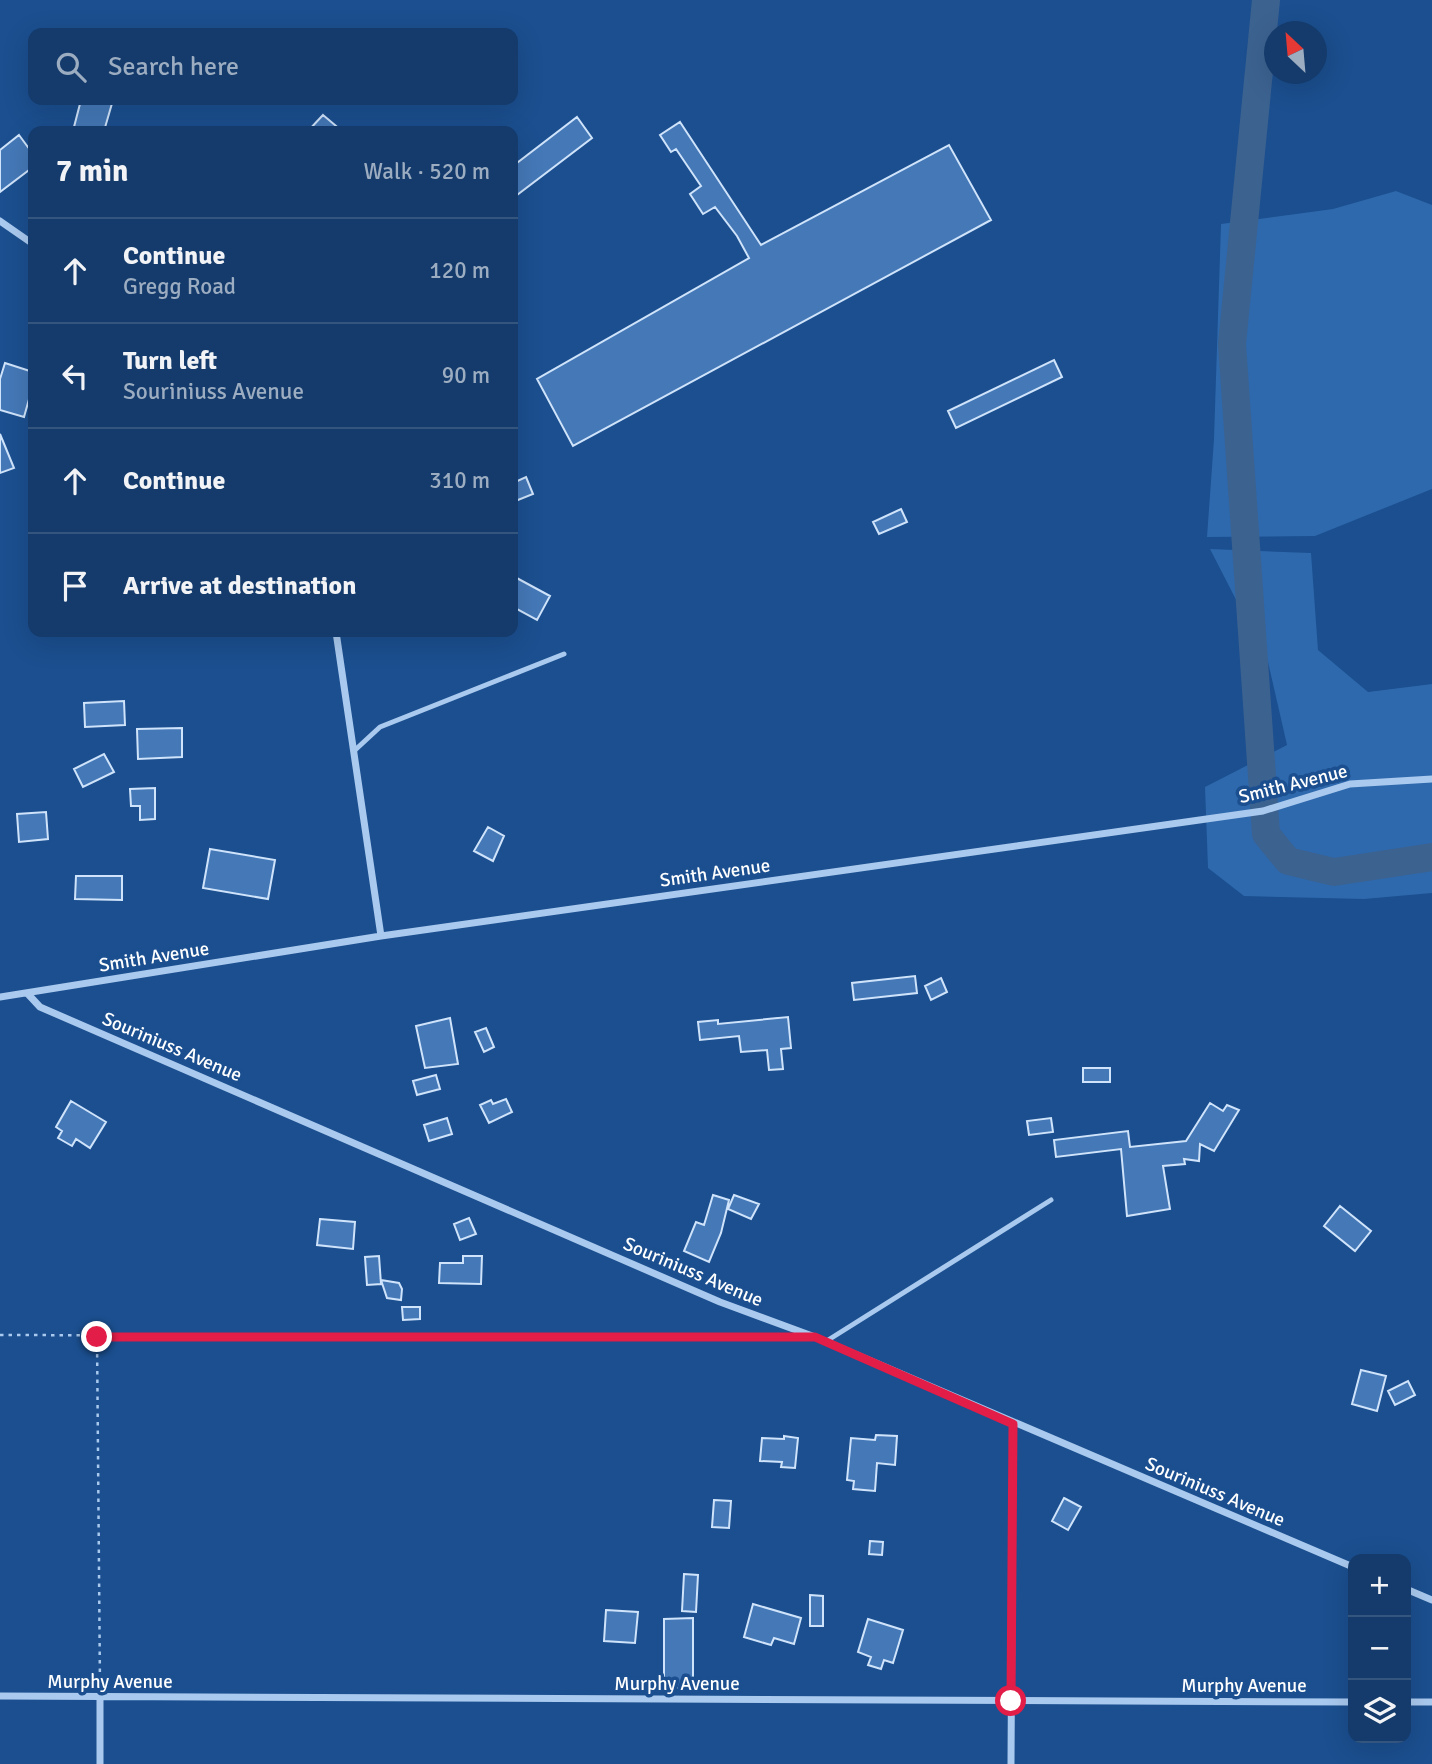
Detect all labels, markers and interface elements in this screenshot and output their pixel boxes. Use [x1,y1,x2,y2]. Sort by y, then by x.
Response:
north arrow [1264,21,1327,84]
search box [28,28,518,105]
icon: search [52,48,90,86]
text: Search here [108,51,239,83]
text: 7 min [56,153,128,190]
text: Walk · 520 m [364,157,490,186]
text: Continue [123,240,225,272]
icon: ahead [56,252,94,290]
text: 120 m [429,256,490,285]
text: Gregg Road [123,272,236,301]
text: Turn left [123,345,217,377]
icon: left [56,357,94,395]
text: 90 m [442,361,490,390]
text: Souriniuss Avenue [123,377,304,406]
icon: ahead [56,462,94,500]
text: Continue [123,465,225,497]
text: 310 m [429,466,490,495]
icon: arrive [56,567,94,605]
text: Arrive at destination [123,570,356,602]
street label: Smith Avenue [1236,759,1350,809]
street label: Smith Avenue [658,853,772,893]
street label: Smith Avenue [97,936,211,978]
street label: Souriniuss Avenue [99,1007,245,1087]
street label: Souriniuss Avenue [620,1232,766,1312]
route end [81,1321,112,1352]
street label: Souriniuss Avenue [1142,1452,1288,1532]
map controls [1348,1554,1411,1743]
button: + [1348,1554,1411,1617]
button: − [1348,1617,1411,1680]
street label: Murphy Avenue [47,1670,173,1694]
street label: Murphy Avenue [614,1672,740,1696]
street label: Murphy Avenue [1181,1674,1307,1698]
button: layers [1348,1680,1411,1743]
route start [995,1685,1026,1716]

